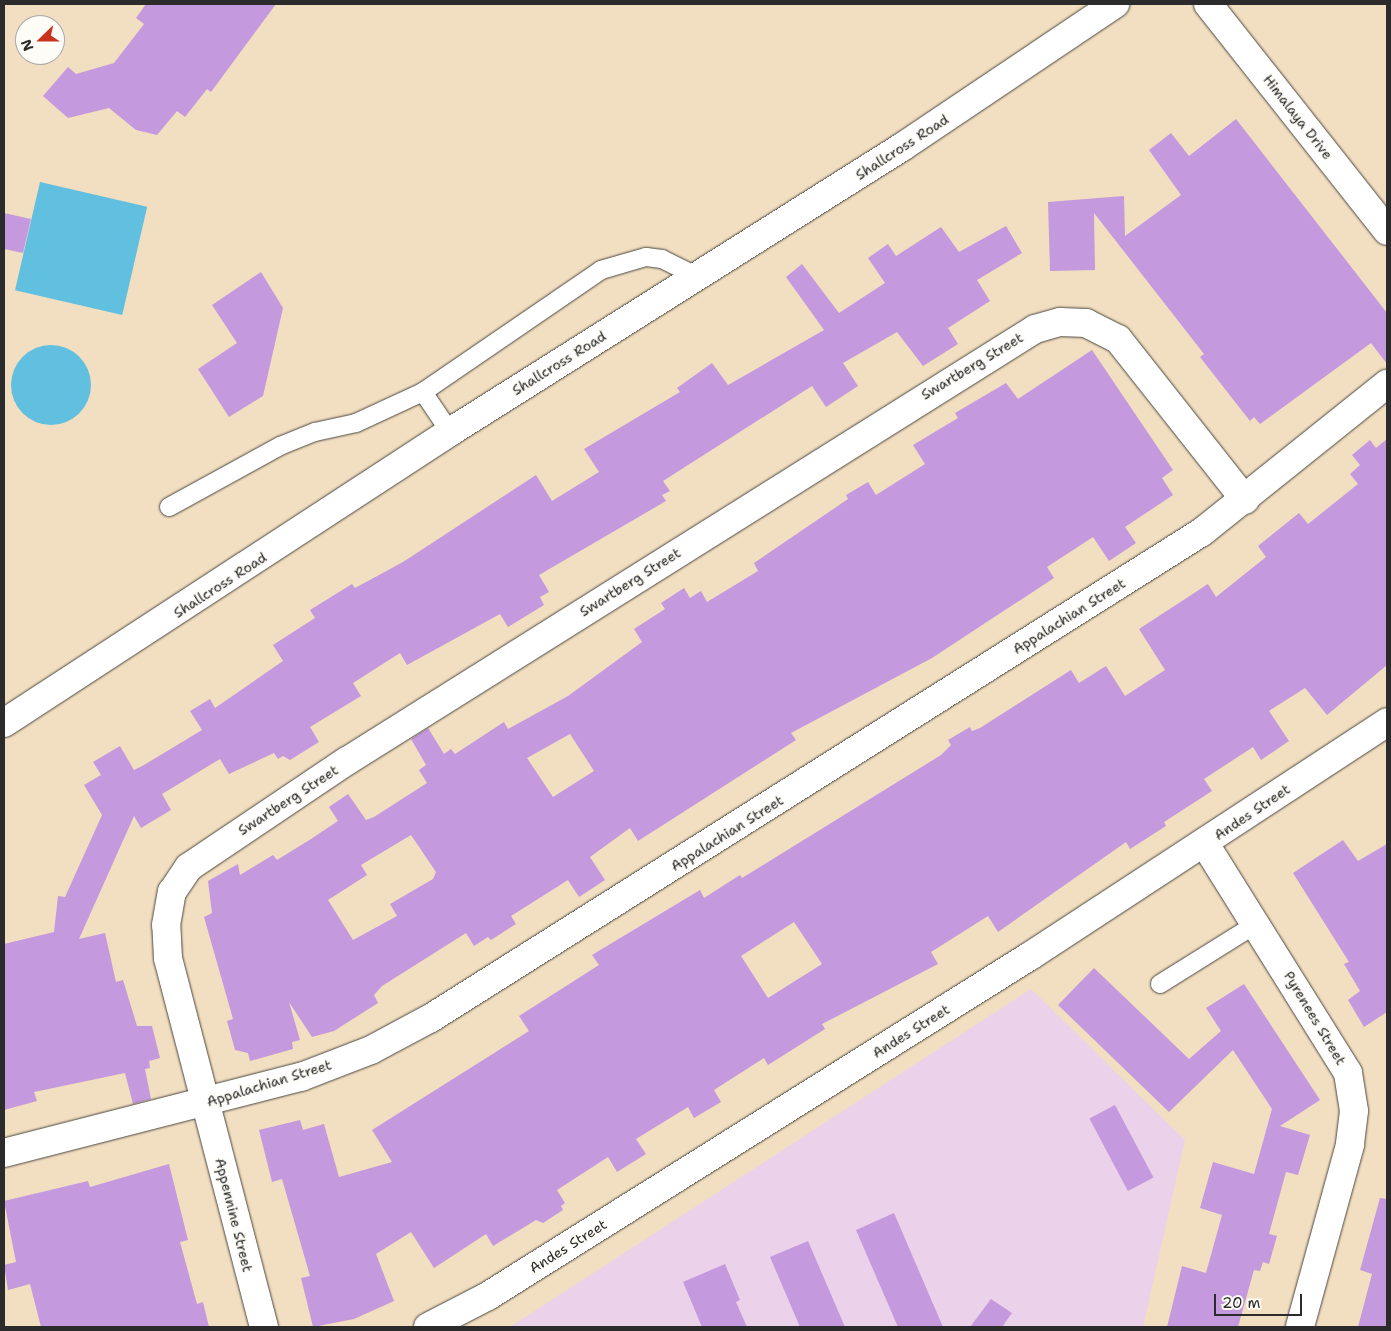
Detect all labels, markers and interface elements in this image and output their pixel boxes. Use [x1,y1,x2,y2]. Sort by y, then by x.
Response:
north arrow [15,15,65,65]
text: N [17,37,37,54]
street label: Himalaya Drive [1260,71,1336,163]
street label: Shallcross Road [852,111,952,183]
street label: Shallcross Road [509,327,609,399]
street label: Swartberg Street [918,329,1026,403]
street label: Swartberg Street [576,544,684,620]
street label: Shallcross Road [170,549,270,621]
street label: Appalachian Street [1010,575,1128,657]
street label: Swartberg Street [235,761,341,839]
street label: Andes Street [1211,780,1293,844]
street label: Appalachian Street [668,792,786,874]
street label: Pyrenees Street [1280,968,1350,1068]
street label: Andes Street [869,1001,953,1061]
street label: Appalachian Street [205,1056,333,1110]
street label: Appennine Street [212,1156,256,1274]
street label: Andes Street [526,1216,610,1276]
scale bar [1216,1284,1304,1316]
text: 20 m [1222,1293,1261,1313]

